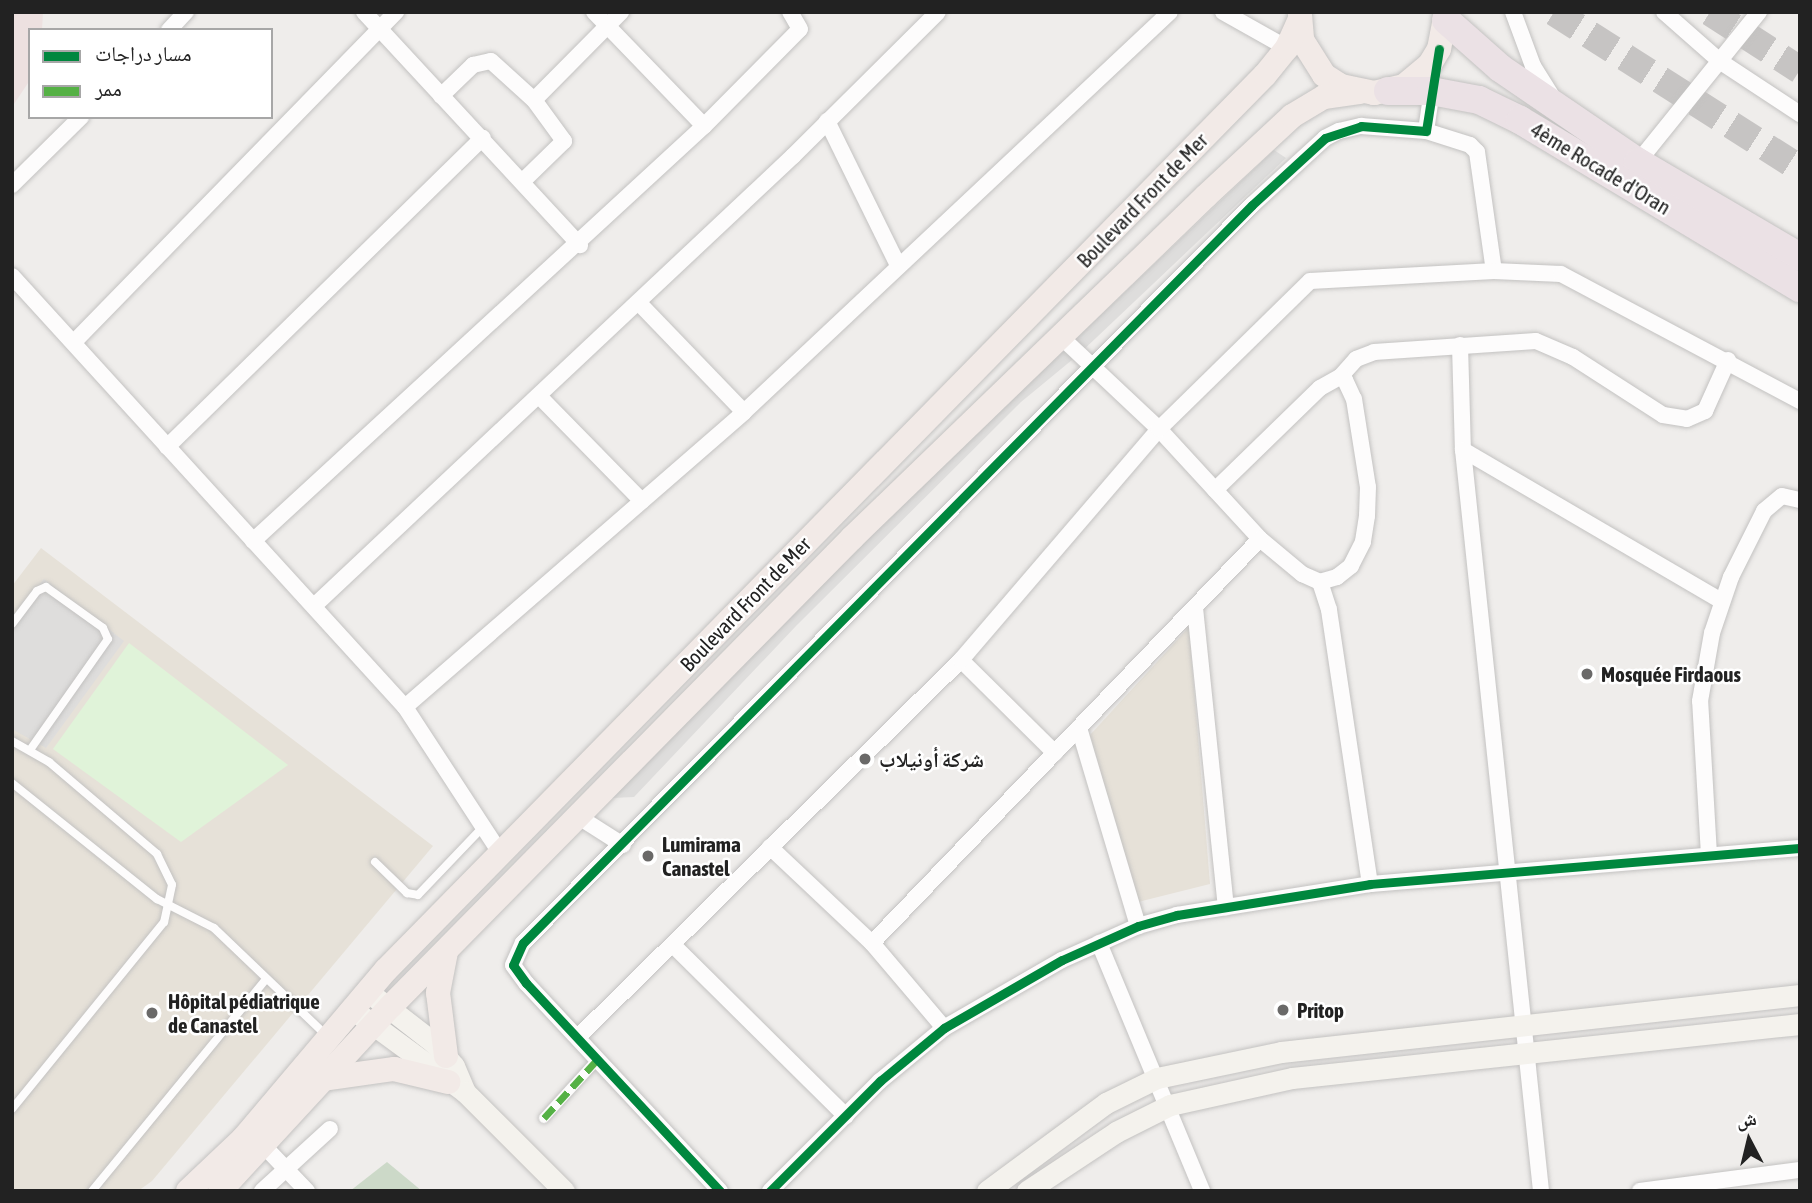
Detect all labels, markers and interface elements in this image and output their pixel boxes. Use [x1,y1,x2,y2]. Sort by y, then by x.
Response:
legend [28,28,273,119]
text: مسار دراجات [95,41,191,65]
text: ممر [95,76,122,100]
street label: 4ème Rocade d'Oran [1527,116,1675,220]
street label: Boulevard Front de Mer [1071,127,1213,273]
street label: Boulevard Front de Mer [674,531,816,677]
place label: Mosquée Firdaous [1601,661,1741,687]
marker: Mosquée Firdaous [1579,666,1595,682]
place label: شركة أونيلاب [879,746,984,772]
marker: شركة أونيلاب [857,751,873,767]
place label: Lumirama Canastel [662,831,741,881]
marker: Lumirama Canastel [640,848,656,864]
place label: Hôpital pédiatrique de Canastel [168,988,320,1038]
place label: Pritop [1297,997,1344,1023]
marker: Pritop [1275,1002,1291,1018]
marker: Hôpital pédiatrique de Canastel [142,1003,162,1023]
north arrow [1714,1105,1784,1175]
text: ش [1735,1107,1758,1131]

